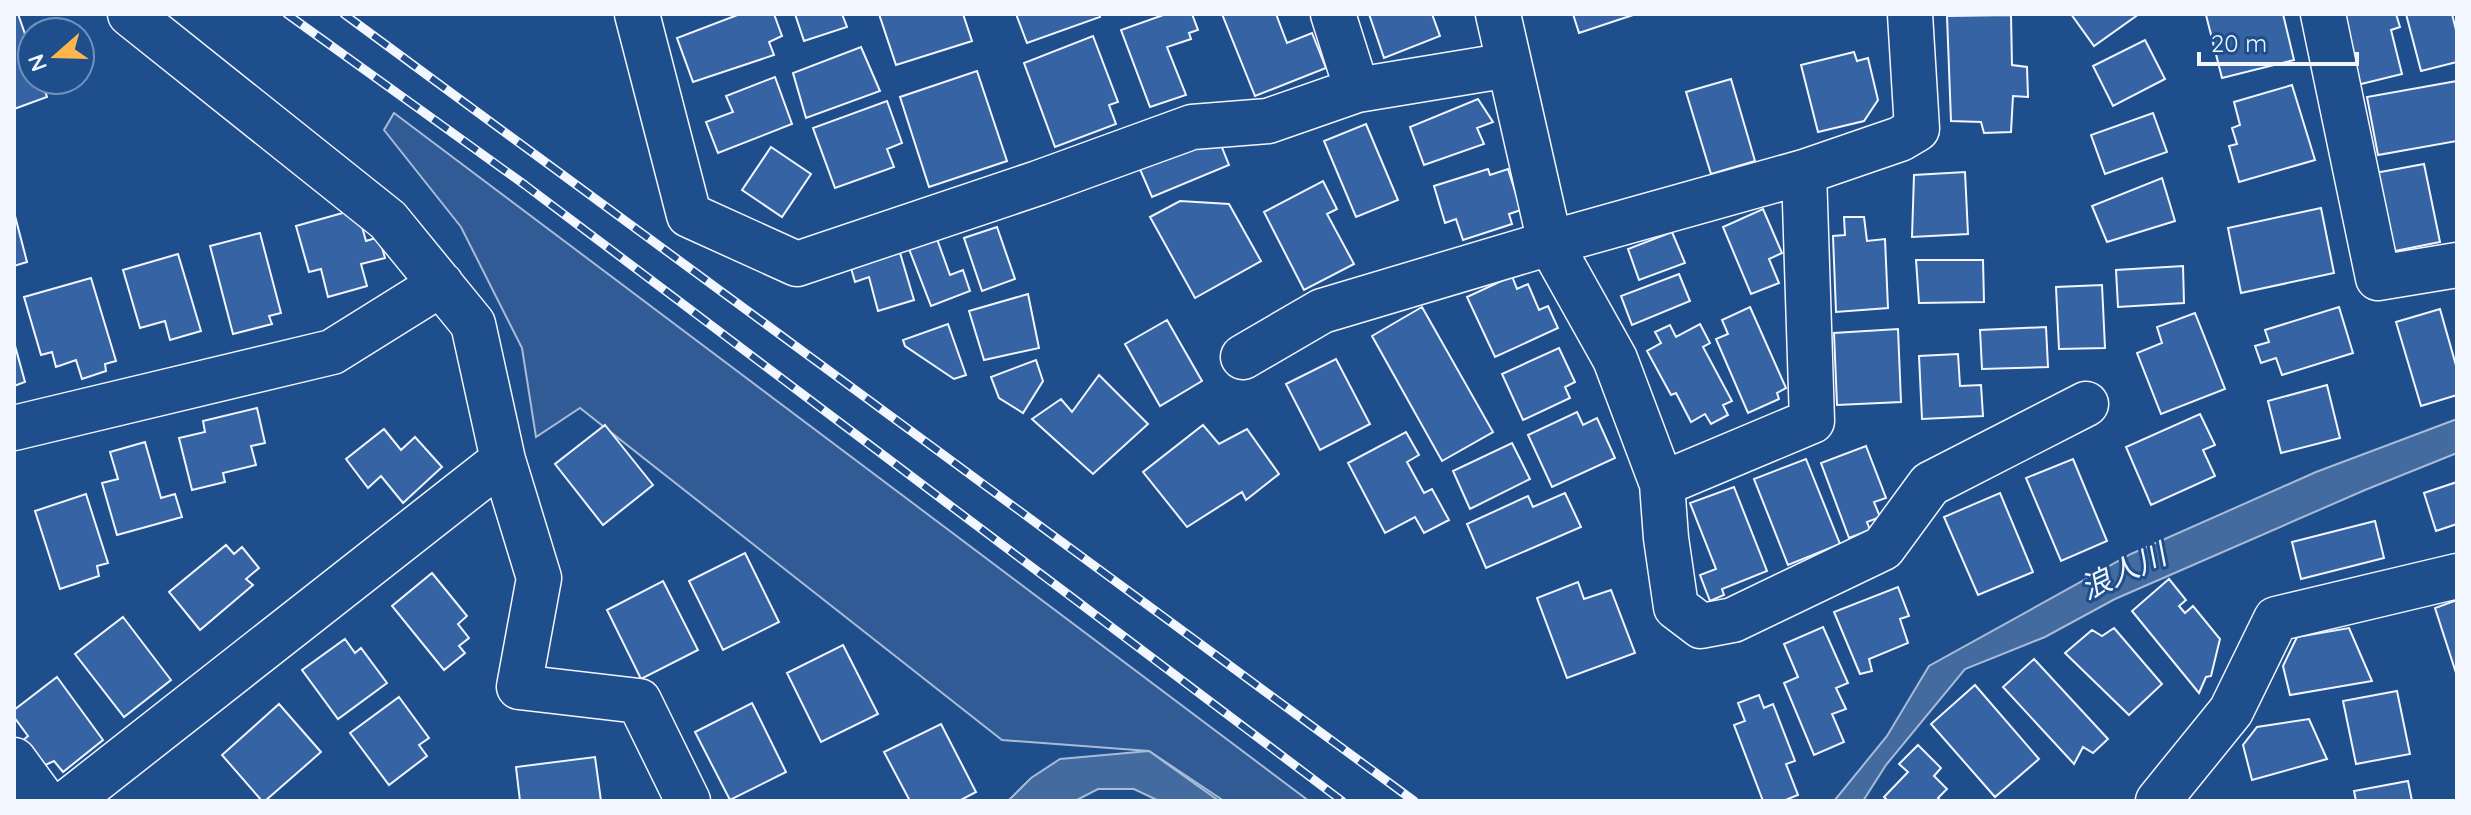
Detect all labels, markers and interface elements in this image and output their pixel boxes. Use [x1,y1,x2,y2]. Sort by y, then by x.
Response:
north arrow [16,16,96,96]
scale bar [2199,16,2357,66]
text: 20 m [2211,28,2267,58]
text: N [21,50,53,75]
water label: 浪人川 [2074,533,2175,607]

